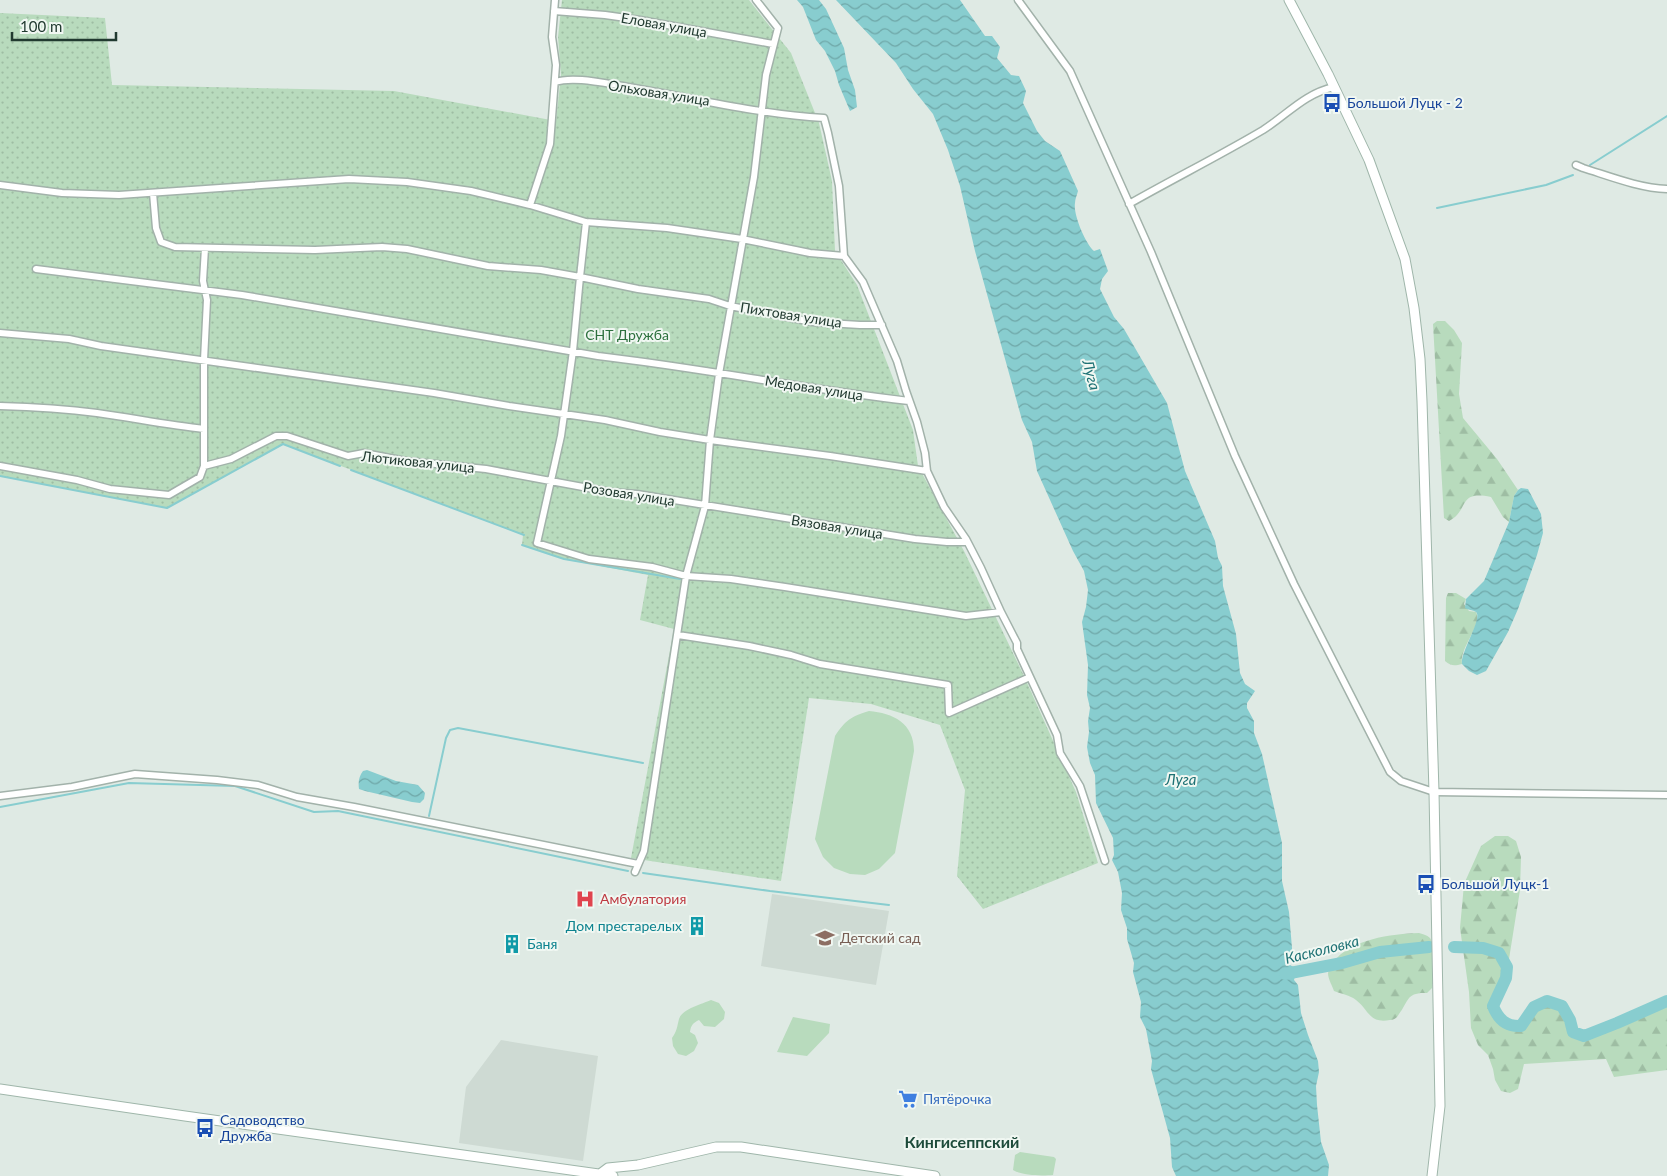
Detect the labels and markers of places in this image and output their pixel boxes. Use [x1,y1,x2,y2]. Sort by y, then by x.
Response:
bus stop icon: Большой Луцк - 2 [1321,92,1343,114]
place label: Большой Луцк - 2 [1347,94,1463,111]
bus stop icon: Большой Луцк-1 [1415,873,1437,895]
place label: Большой Луцк-1 [1441,875,1549,892]
hospital icon: Амбулатория [574,888,596,910]
place label: Амбулатория [600,890,686,907]
building icon: Дом престарелых [686,915,708,937]
place label: Дом престарелых [566,917,682,934]
school or university icon: Детский сад [814,927,836,949]
place label: Детский сад [840,929,921,946]
building icon: Баня [501,933,523,955]
place label: Баня [527,935,557,952]
supermarket icon: Пятёрочка [897,1088,919,1110]
place label: Пятёрочка [923,1090,991,1107]
place label: Садоводство Дружба [220,1111,305,1144]
bus stop icon: Садоводство Дружба [194,1117,216,1139]

